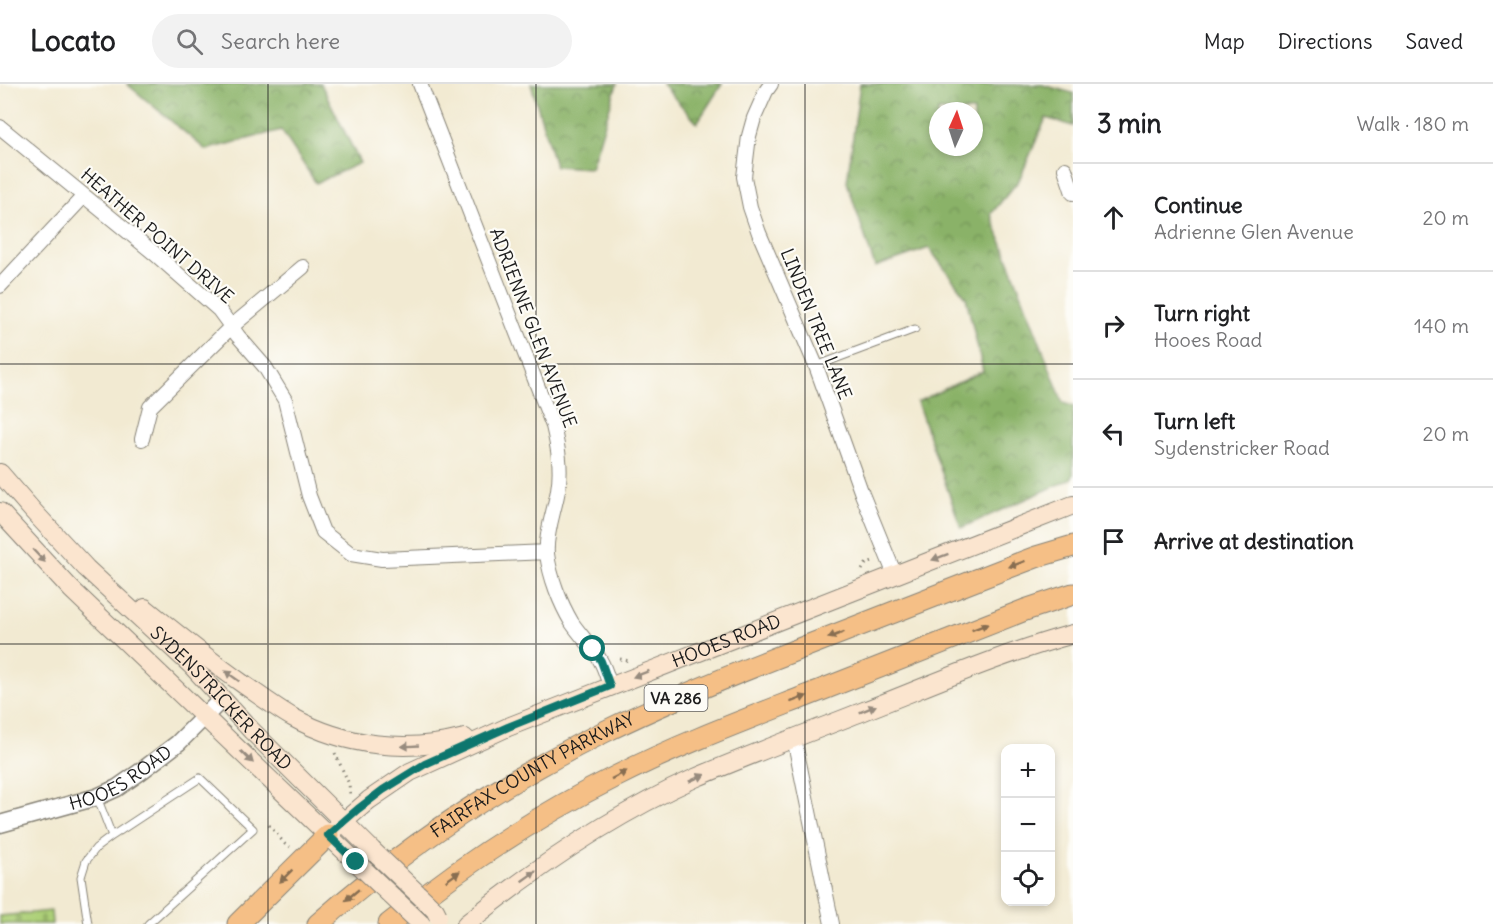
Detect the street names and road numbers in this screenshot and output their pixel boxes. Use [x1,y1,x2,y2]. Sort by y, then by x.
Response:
street label: HEATHER POINT DRIVE [76,163,239,308]
street label: ADRIENNE GLEN AVENUE [485,225,582,431]
street label: LINDEN TREE LANE [776,245,857,403]
street label: HOOES ROAD [668,609,784,673]
street label: SYDENSTRICKER ROAD [146,621,297,775]
road number: VA 286 [644,685,708,711]
street label: FAIRFAX COUNTY PARKWAY [426,707,638,843]
street label: HOOES ROAD [67,740,176,815]

